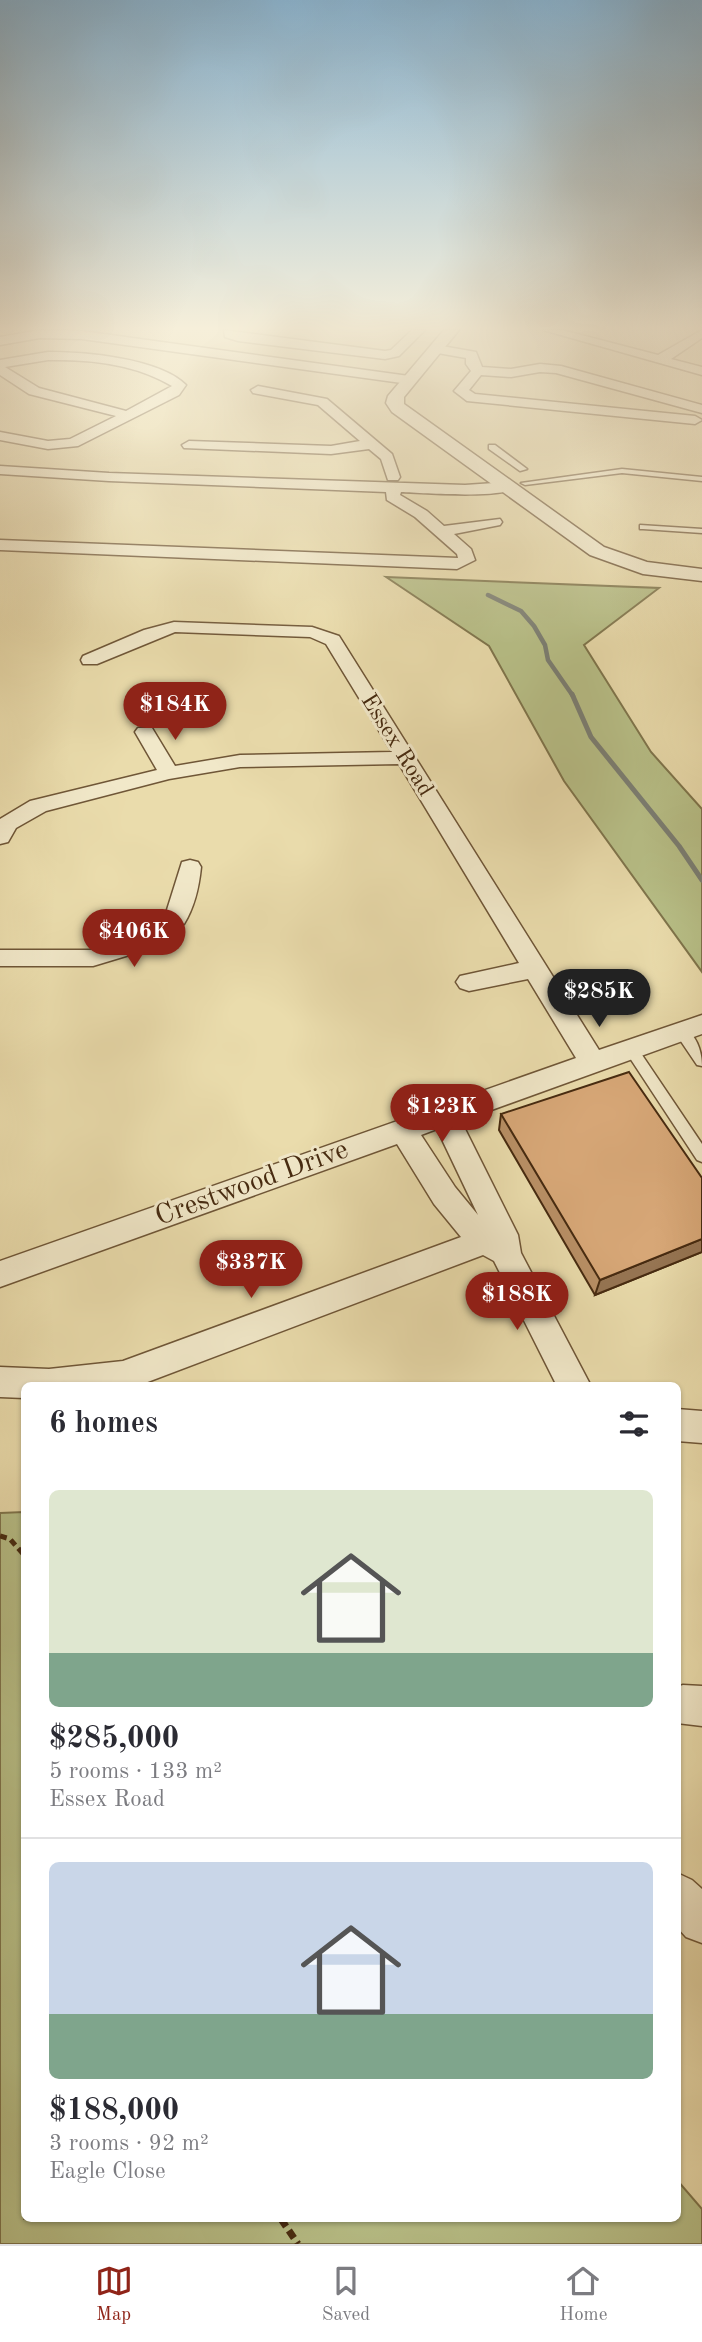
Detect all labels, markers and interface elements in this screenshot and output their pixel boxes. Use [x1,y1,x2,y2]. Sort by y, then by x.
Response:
pin: $184K [126,682,224,742]
street label: Essex Road [356,690,438,800]
text: $184K [139,693,211,716]
pin: $406K [85,909,183,969]
text: $406K [98,920,170,943]
pin: $285K [550,970,648,1029]
text: $285K [563,980,635,1003]
pin: $123K [393,1084,491,1144]
text: $123K [406,1095,478,1118]
street label: Crestwood Drive [152,1136,352,1232]
pin: $337K [202,1240,300,1300]
text: $337K [215,1251,287,1274]
pin: $188K [468,1272,566,1332]
text: $188K [481,1283,553,1306]
icon: filters [615,1405,653,1443]
text: 6 homes [49,1409,158,1439]
icon: home [288,1535,414,1661]
text: $285,000 [49,1724,179,1754]
text: 5 rooms · 133 m² [49,1760,222,1783]
text: Essex Road [49,1788,165,1811]
icon: home [288,1907,414,2033]
text: $188,000 [49,2096,179,2126]
text: 3 rooms · 92 m² [49,2132,209,2155]
text: Eagle Close [49,2160,165,2183]
tab: Map [95,2262,133,2327]
tab: Saved [322,2262,370,2327]
tab: Home [559,2262,607,2327]

